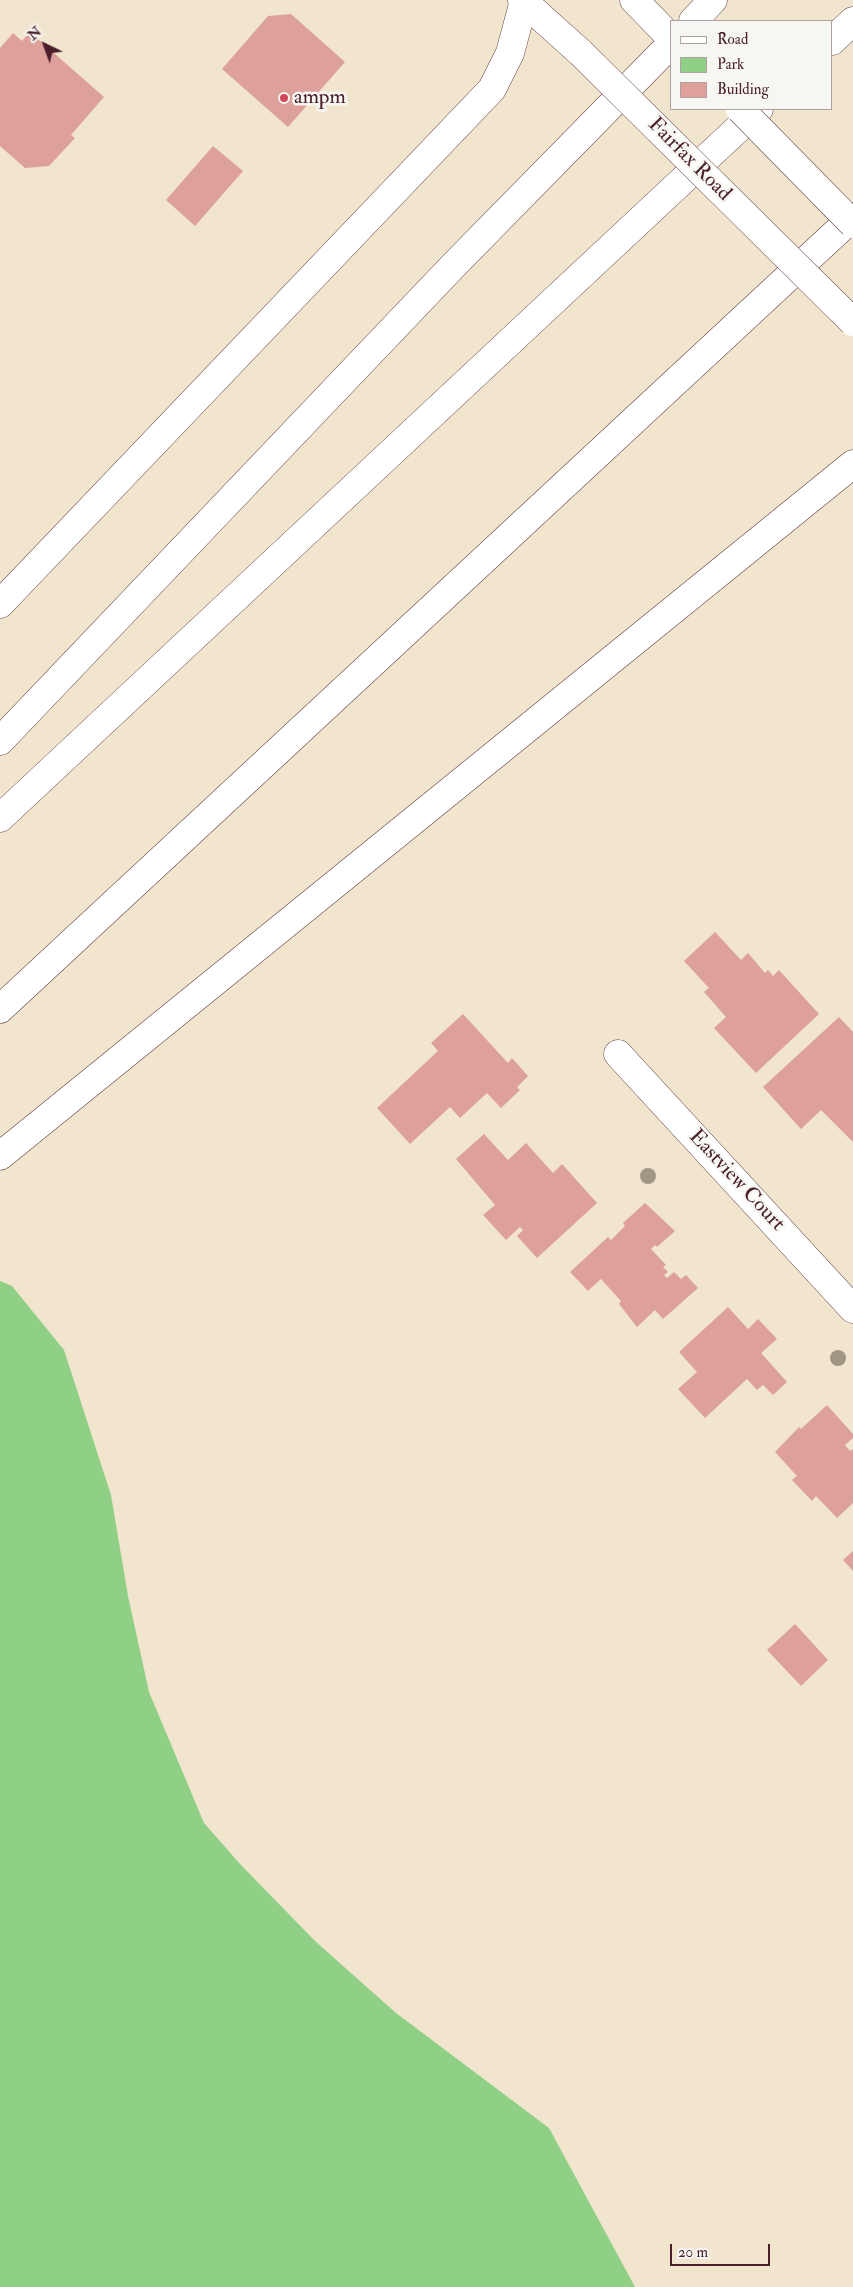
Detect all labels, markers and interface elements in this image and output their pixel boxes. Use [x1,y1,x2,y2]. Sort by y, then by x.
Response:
north arrow [20,20,70,70]
legend [670,20,833,110]
text: N [24,23,45,44]
text: Road [717,30,748,49]
text: Park [717,55,744,74]
text: Building [717,80,769,99]
place label: ampm [294,85,346,111]
marker: ampm [278,92,290,104]
street label: Fairfax Road [642,113,736,207]
street label: Eastview Court [683,1125,789,1237]
scale bar [673,2234,773,2266]
text: 20 m [678,2243,708,2262]

